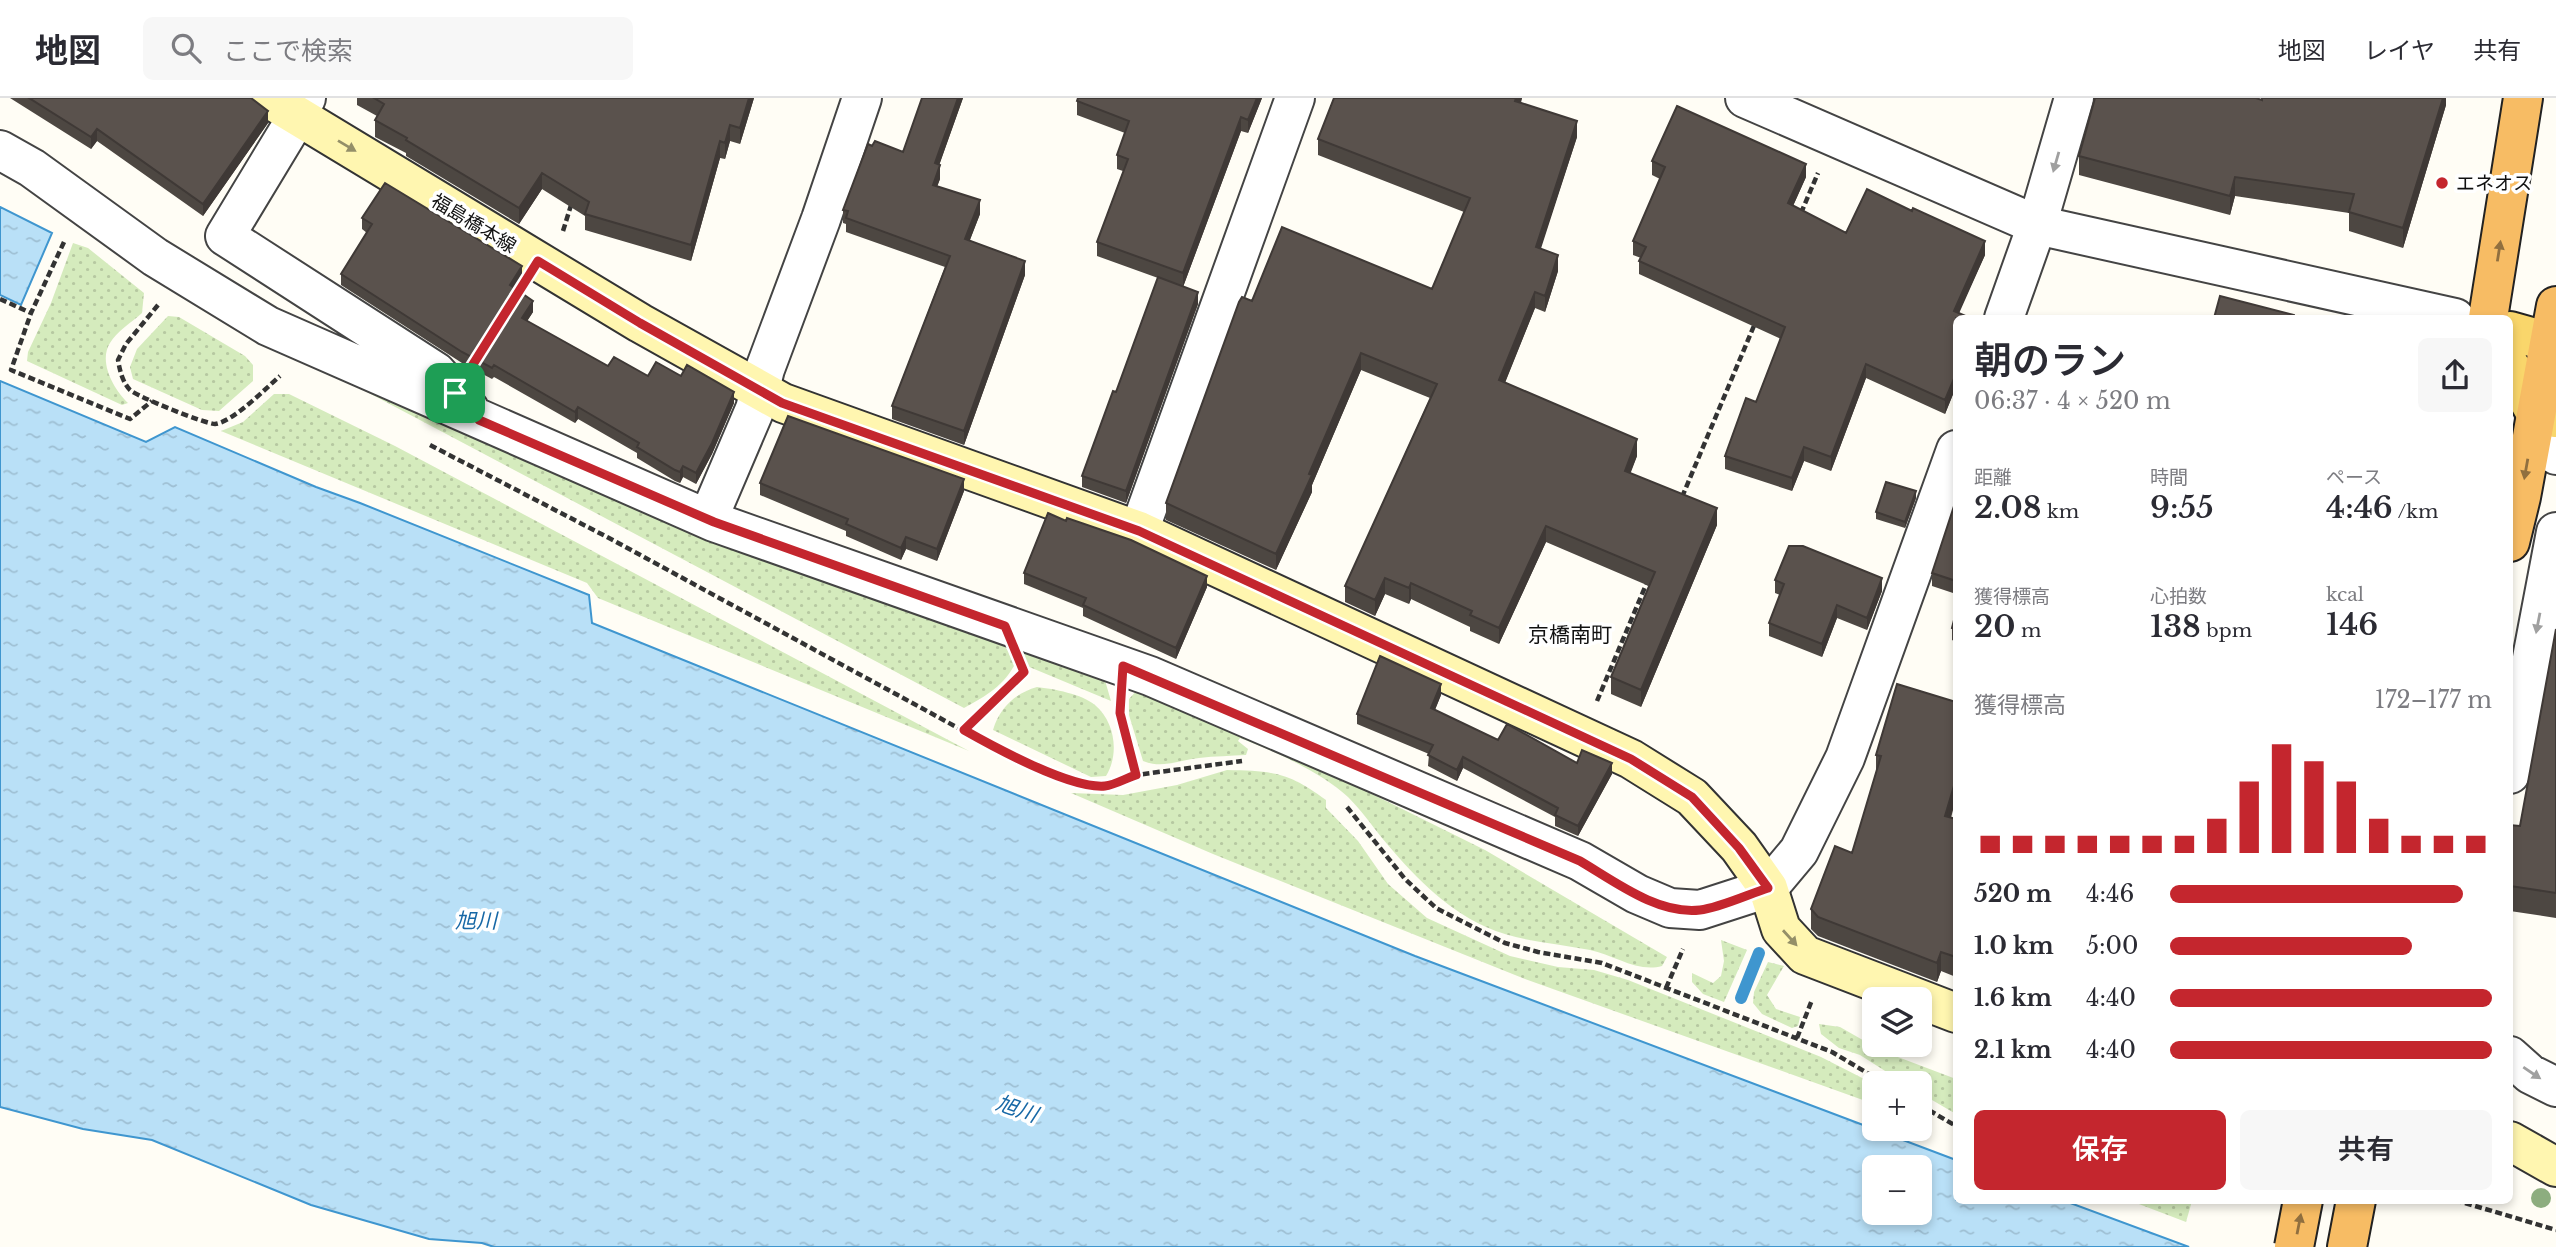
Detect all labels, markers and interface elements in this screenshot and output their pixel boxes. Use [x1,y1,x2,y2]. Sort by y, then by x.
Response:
search box [143,17,633,80]
icon: search [167,29,205,67]
text: 地図 [35,30,101,71]
text: ここで検索 [223,35,353,67]
text: 地図 [2278,36,2326,65]
text: レイヤ [2364,36,2435,65]
text: 共有 [2473,36,2521,65]
one-way arrow [338,140,357,153]
one-way arrow [2050,151,2061,173]
place label: エネオス [2456,172,2532,195]
marker: エネオス [2434,175,2450,191]
street label: 福島橋本線 [427,189,520,258]
one-way arrow [2494,240,2505,262]
text: 朝のラン [1974,337,2126,384]
button: share [2418,338,2492,412]
pin [425,363,485,423]
icon: arrive [436,374,474,412]
text: 06:37 · 4 × 520 m [1974,387,2171,415]
one-way arrow [2520,458,2531,480]
text: 距離 [1974,466,2012,489]
text: 時間 [2150,466,2188,489]
text: ペース [2326,466,2382,489]
text: 2.08 [1974,489,2042,526]
text: 9:55 [2150,489,2214,526]
text: 4:46 [2326,489,2393,526]
text: km [2042,500,2079,523]
text: /km [2393,500,2438,523]
text: kcal [2326,583,2364,606]
text: 獲得標高 [1974,585,2050,608]
text: 心拍数 [2150,585,2207,608]
text: 146 [2326,606,2378,643]
text: 20 [1974,608,2015,645]
text: 138 [2150,608,2201,645]
one-way arrow [2533,612,2544,634]
text: m [2015,619,2041,642]
text: bpm [2201,619,2252,642]
district label: 京橋南町 [1528,622,1612,648]
text: 172–177 m [2375,686,2492,714]
text: 獲得標高 [1974,691,2066,719]
text: 520 m [1974,880,2052,908]
text: 4:46 [2086,880,2134,908]
water label: 旭川 [455,908,499,934]
one-way arrow [1781,930,1797,947]
text: 1.0 km [1974,932,2054,960]
text: 5:00 [2086,932,2138,960]
text: 1.6 km [1974,984,2052,1012]
text: 4:40 [2086,984,2136,1012]
map controls [1862,987,1932,1225]
button: layers [1862,987,1932,1057]
text: 2.1 km [1974,1036,2052,1064]
text: 4:40 [2086,1036,2136,1064]
one-way arrow [2522,1066,2541,1079]
button: + [1862,1071,1932,1141]
water label: 旭川 [993,1090,1043,1129]
button: 保存 [1974,1110,2226,1190]
button: 共有 [2240,1110,2492,1190]
button: − [1862,1155,1932,1225]
one-way arrow [2293,1213,2304,1235]

